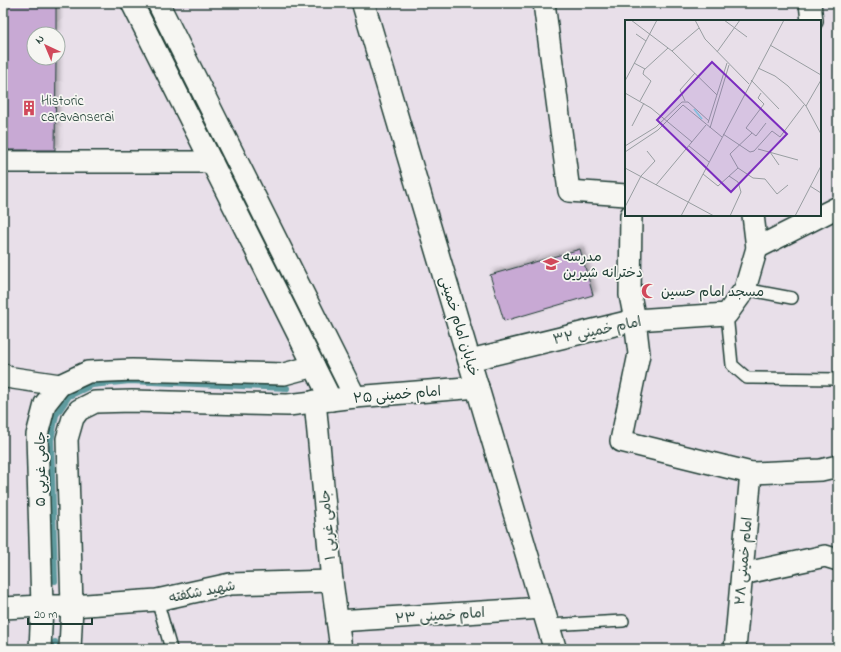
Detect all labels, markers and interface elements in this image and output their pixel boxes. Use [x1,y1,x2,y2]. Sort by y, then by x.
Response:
inset map [625,20,821,216]
north arrow [26,26,66,66]
text: N [32,31,48,48]
place label: Historic caravanserai [41,91,114,128]
building icon: Historic caravanserai [20,99,38,117]
place label: مدرسه دخترانه شیرین [563,247,643,284]
school or university icon: مدرسه دخترانه شیرین [542,255,560,273]
street label: خیابان امام خمینی [433,274,484,379]
mosque icon: مسجد امام حسین [640,282,658,300]
place label: مسجد امام حسین [661,282,764,303]
street label: امام خمینی ۳۲ [551,312,644,351]
street label: امام خمینی ۲۵ [352,381,442,410]
street label: جامی غربی ۵ [31,431,52,507]
street label: جامی غربی ۱ [315,489,342,561]
street label: امام خمینی ۲۸ [730,516,759,606]
street label: شهید شکفته [167,576,237,609]
scale bar [28,600,92,626]
street label: امام خمینی ۲۳ [394,603,486,630]
text: 20 m [34,606,57,624]

